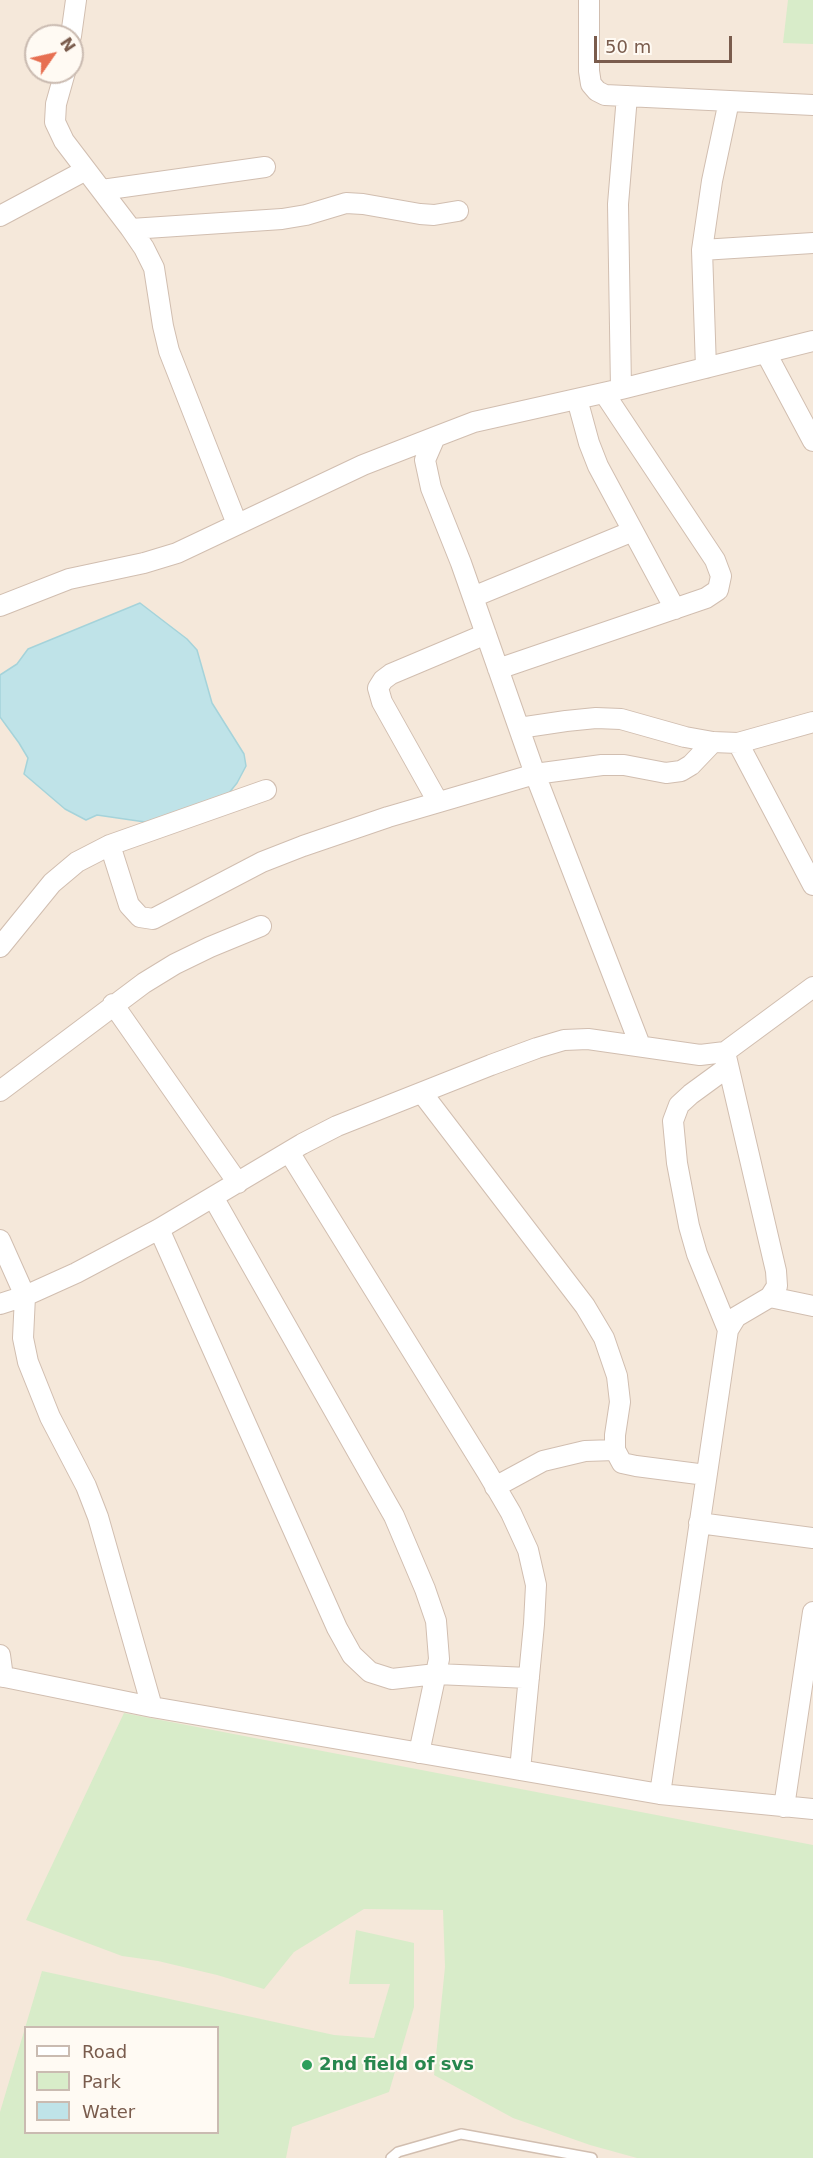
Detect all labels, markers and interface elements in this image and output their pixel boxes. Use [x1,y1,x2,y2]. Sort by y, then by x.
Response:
north arrow [24,24,84,84]
scale bar [597,24,735,62]
text: N [56,34,79,56]
text: 50 m [605,36,651,57]
legend [24,2026,219,2134]
text: Road [82,2041,127,2062]
place label: 2nd field of svs [319,2054,474,2076]
marker: 2nd field of svs [300,2058,314,2072]
text: Park [82,2071,121,2092]
text: Water [82,2101,135,2122]

